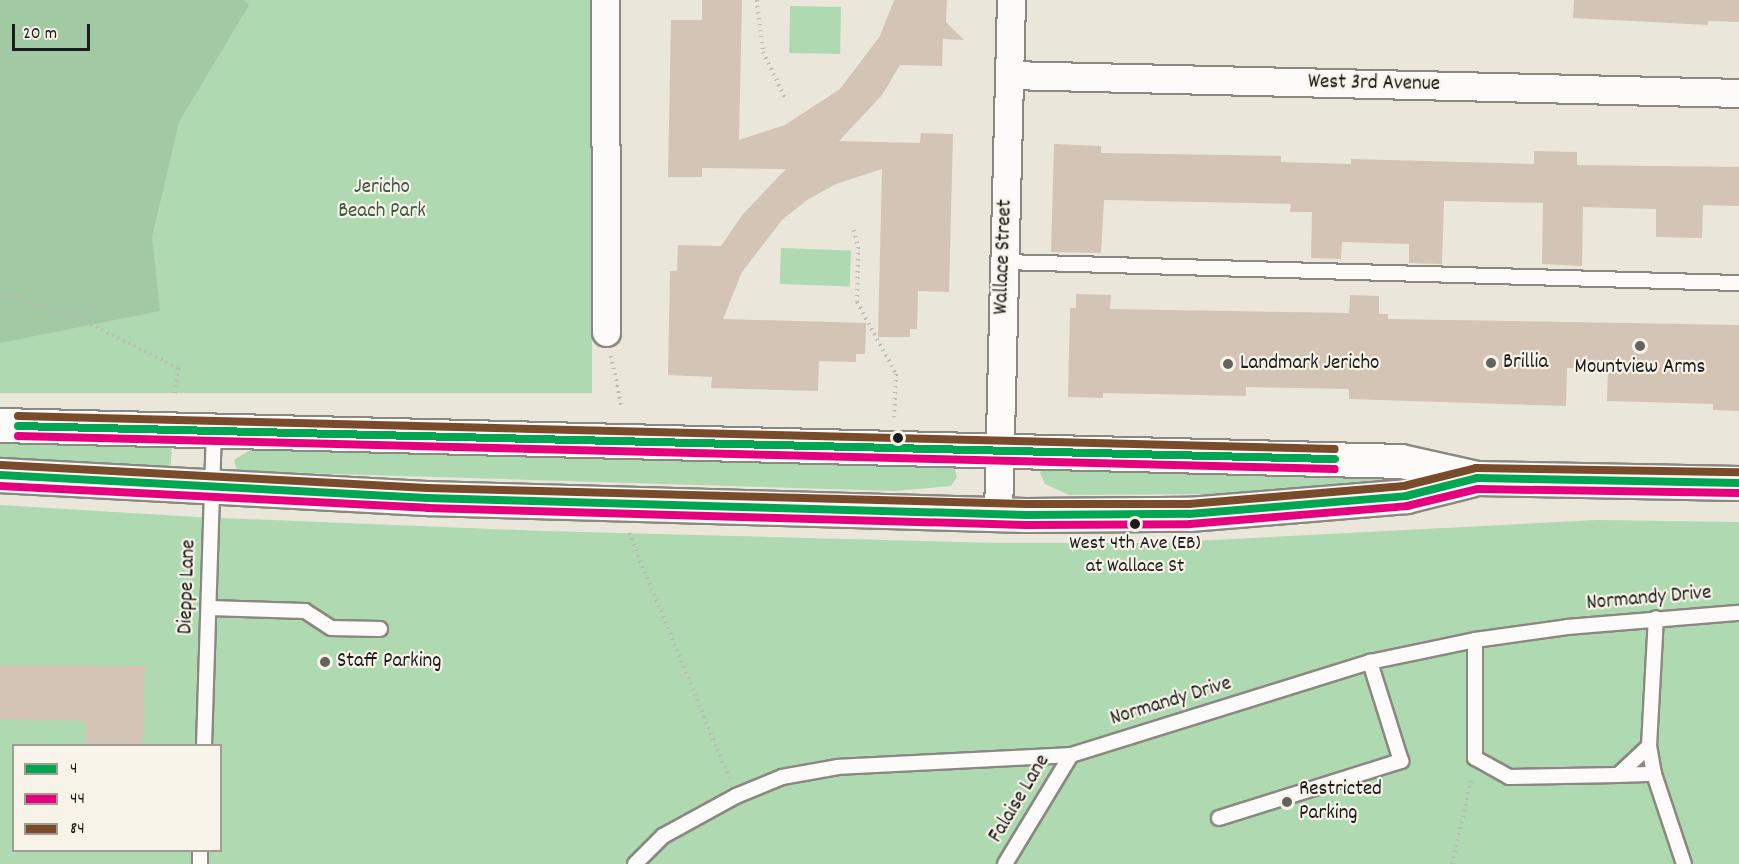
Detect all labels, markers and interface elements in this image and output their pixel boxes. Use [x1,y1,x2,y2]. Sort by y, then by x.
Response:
scale bar [15,12,93,50]
text: 20 m [23,22,57,47]
street label: West 3rd Avenue [1308,70,1440,98]
park label: Jericho Beach Park [338,175,426,225]
street label: Wallace Street [989,199,1019,315]
marker: Mountview Arms [1633,339,1647,353]
place label: Brillia [1503,350,1548,376]
place label: Landmark Jericho [1240,351,1379,377]
place label: Mountview Arms [1575,355,1705,381]
marker: Brillia [1484,356,1498,370]
marker: Landmark Jericho [1221,357,1235,371]
unlabelled marker [892,432,904,444]
marker: West 4th Ave (EB) at Wallace St [1129,518,1141,530]
place label: West 4th Ave (EB) at Wallace St [1069,533,1201,580]
street label: Dieppe Lane [174,539,202,635]
street label: Normandy Drive [1586,581,1712,617]
place label: Staff Parking [337,649,441,675]
marker: Staff Parking [318,655,332,669]
street label: Normandy Drive [1107,672,1235,732]
legend [12,744,222,852]
street label: Falaise Lane [984,750,1056,848]
text: 4 [70,757,77,782]
place label: Restricted Parking [1299,777,1382,827]
text: 44 [70,787,85,812]
marker: Restricted Parking [1280,795,1294,809]
text: 84 [70,817,85,842]

